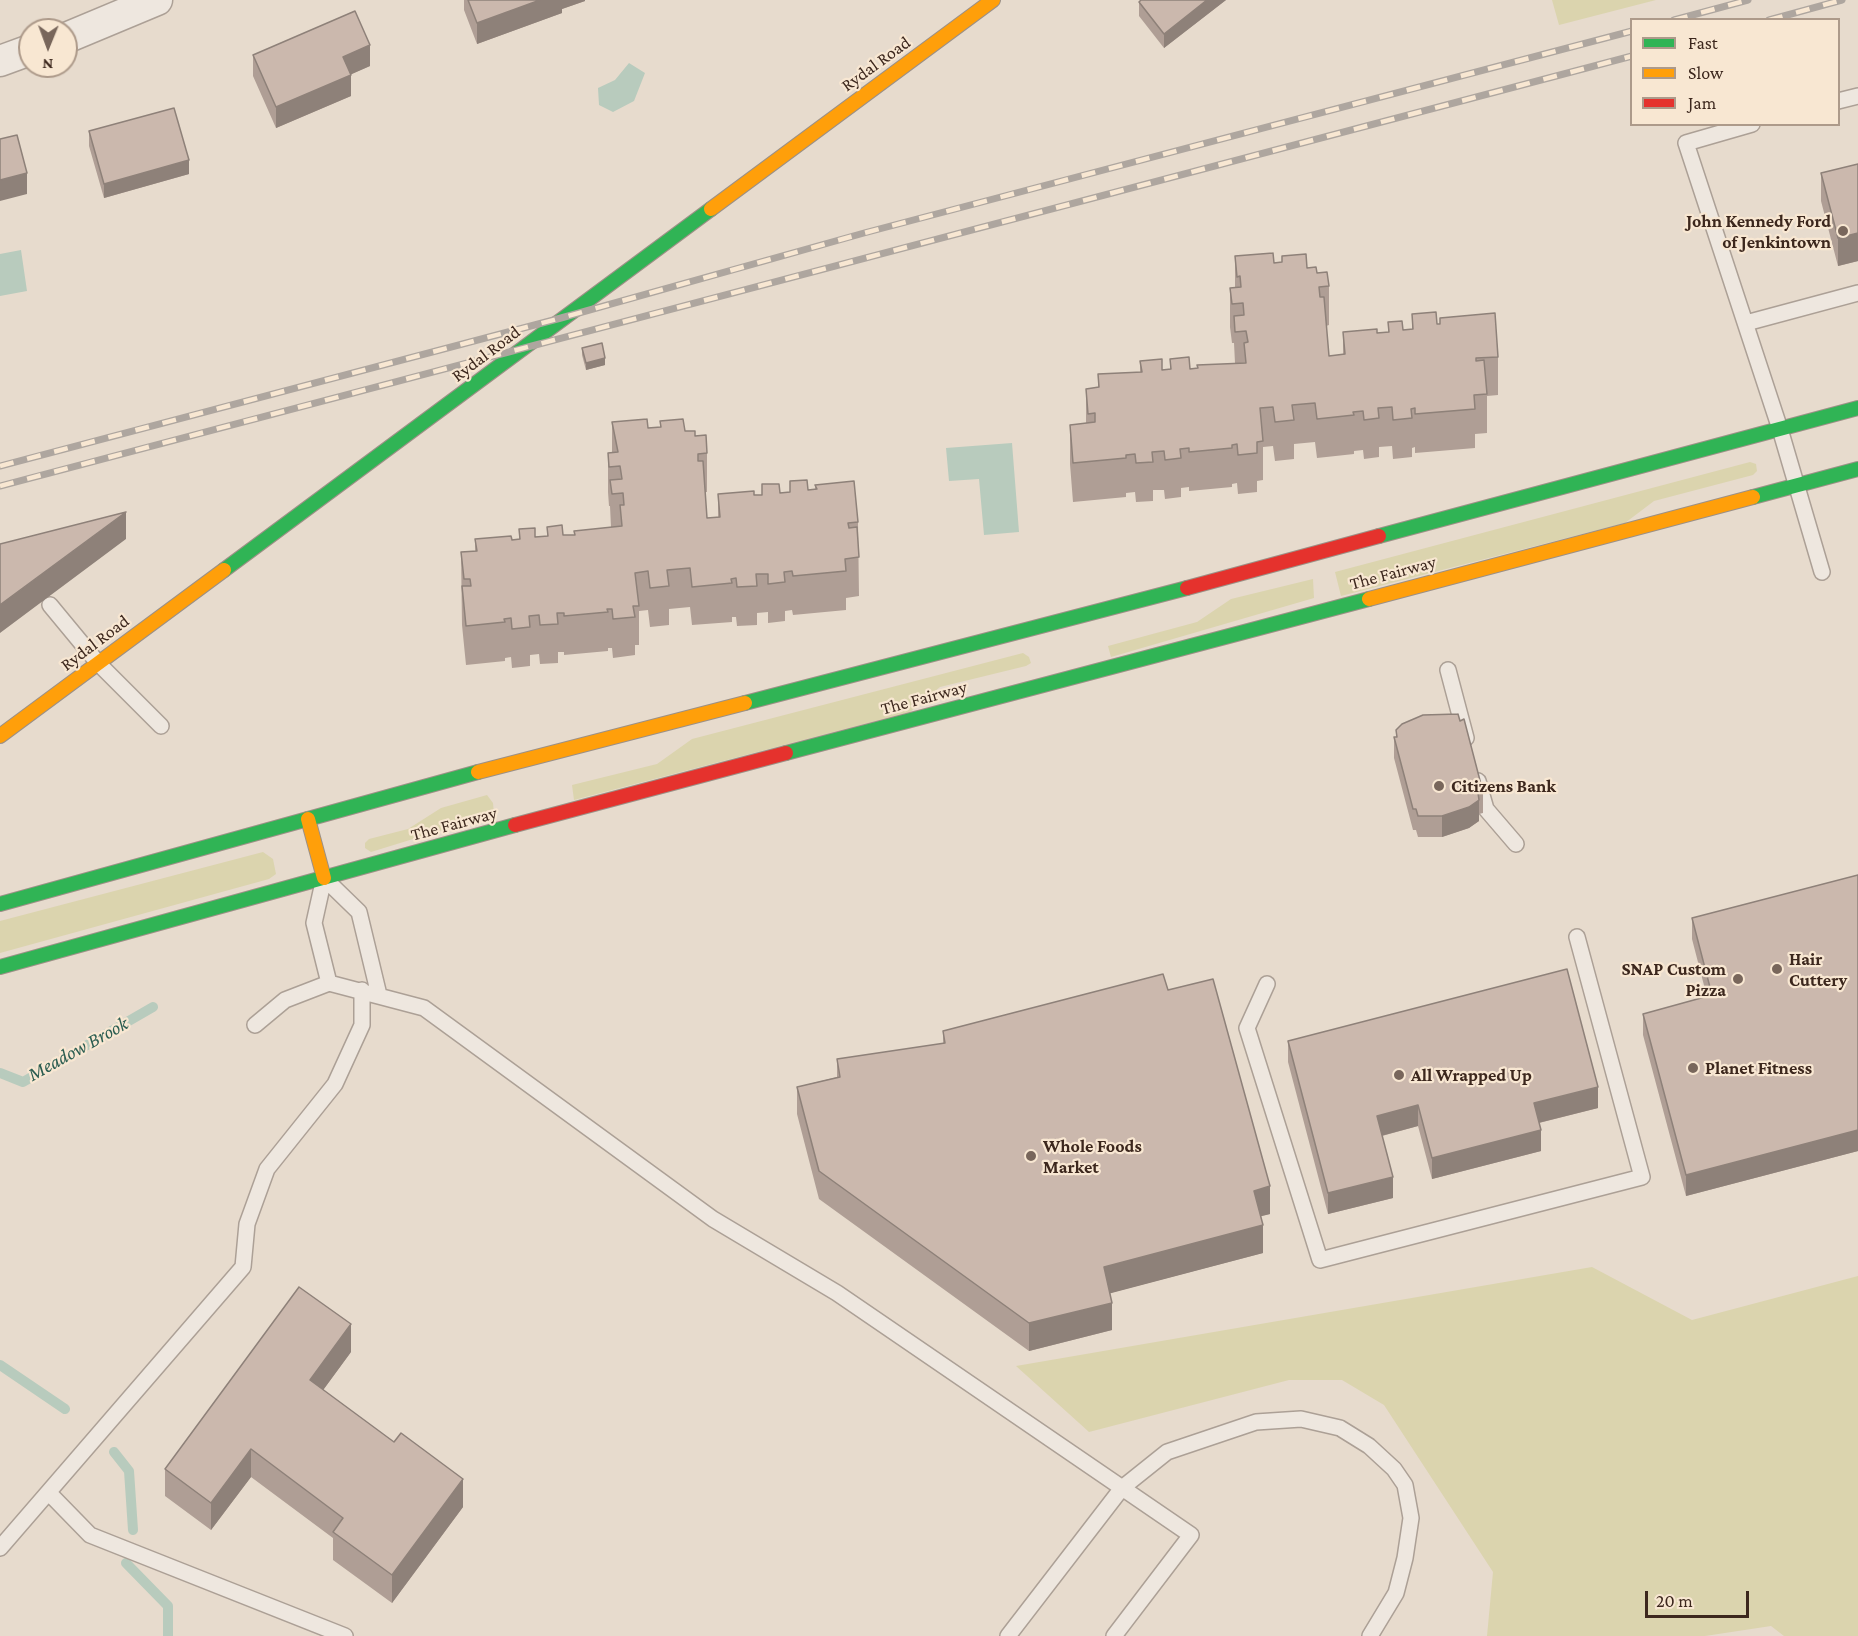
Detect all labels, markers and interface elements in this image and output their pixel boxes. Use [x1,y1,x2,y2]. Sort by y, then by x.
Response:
north arrow [18,18,78,78]
legend [1630,18,1840,126]
street label: Rydal Road [837,32,915,96]
text: Fast [1688,33,1718,53]
text: N [42,56,53,73]
text: Slow [1688,63,1723,83]
text: Jam [1688,93,1716,113]
place label: John Kennedy Ford of Jenkintown [1686,210,1831,252]
marker: John Kennedy Ford of Jenkintown [1836,224,1850,238]
street label: Rydal Road [447,321,525,387]
street label: The Fairway [1348,551,1438,595]
street label: Rydal Road [56,610,134,676]
street label: The Fairway [879,676,969,720]
place label: Citizens Bank [1451,775,1556,797]
marker: Citizens Bank [1432,779,1446,793]
street label: The Fairway [409,802,499,846]
place label: Hair Cuttery [1789,948,1847,990]
place label: SNAP Custom Pizza [1621,958,1726,1000]
marker: Hair Cuttery [1770,962,1784,976]
marker: SNAP Custom Pizza [1731,972,1745,986]
water label: Meadow Brook [23,1011,133,1087]
place label: Planet Fitness [1705,1057,1812,1079]
marker: Planet Fitness [1686,1061,1700,1075]
place label: All Wrapped Up [1411,1064,1532,1086]
marker: All Wrapped Up [1392,1068,1406,1082]
place label: Whole Foods Market [1043,1135,1142,1178]
marker: Whole Foods Market [1024,1149,1038,1163]
scale bar [1648,1579,1752,1617]
text: 20 m [1656,1591,1693,1611]

